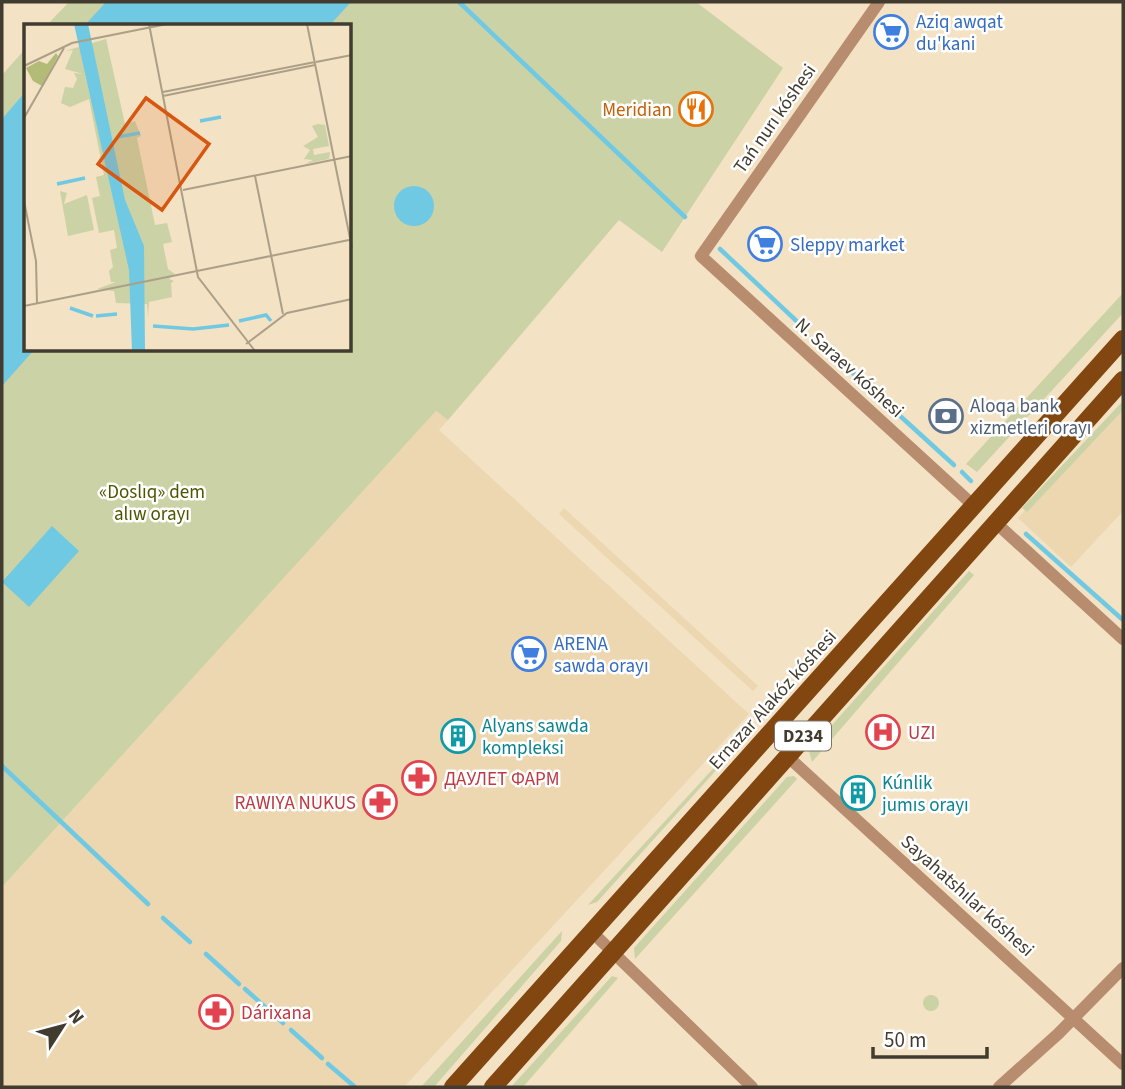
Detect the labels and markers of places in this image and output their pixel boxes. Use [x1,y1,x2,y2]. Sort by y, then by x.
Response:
place label: Aziq awqat du'kani [916,9,1003,58]
supermarket icon: Aziq awqat du'kani [872,13,910,51]
restaurant icon: Meridian [677,90,715,128]
place label: Meridian [602,97,672,124]
supermarket icon: Sleppy market [746,225,784,263]
place label: Sleppy market [790,232,905,259]
place label: Aloqa bank xizmetleri orayı [970,393,1092,442]
bank icon: Aloqa bank xizmetleri orayı [927,397,965,435]
place label: ARENA sawda orayı [554,631,649,680]
supermarket icon: ARENA sawda orayı [510,635,548,673]
place label: Alyans sawda kompleksi [482,713,589,762]
hospital icon: UZI [864,713,902,751]
building icon: Alyans sawda kompleksi [439,717,477,755]
place label: UZI [908,720,936,747]
pharmacy icon: ДАУЛЕТ ФАРМ [400,759,438,797]
place label: ДАУЛЕТ ФАРМ [444,766,560,793]
place label: Kúnlik jumıs orayı [881,770,969,819]
building icon: Kúnlik jumıs orayı [839,774,877,812]
pharmacy icon: RAWIYA NUKUS [361,783,399,821]
place label: RAWIYA NUKUS [235,790,356,817]
pharmacy icon: Dárixana [197,993,235,1031]
place label: Dárixana [241,1000,311,1027]

